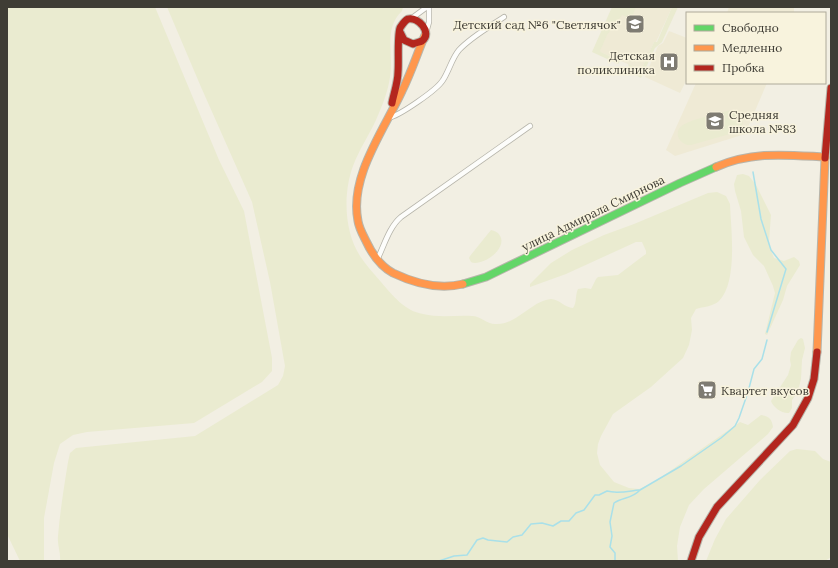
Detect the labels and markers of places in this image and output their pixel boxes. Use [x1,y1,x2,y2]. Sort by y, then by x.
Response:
school or university icon: Детский сад №6 "Светлячок" [624,13,646,35]
place label: Детский сад №6 "Светлячок" [453,17,621,32]
place label: Детская поликлиника [577,48,655,77]
hospital icon: Детская поликлиника [658,51,680,73]
place label: Средняя школа №83 [729,107,796,136]
school or university icon: Средняя школа №83 [704,110,726,132]
supermarket icon: Квартет вкусов [696,379,718,401]
place label: Квартет вкусов [721,383,809,398]

